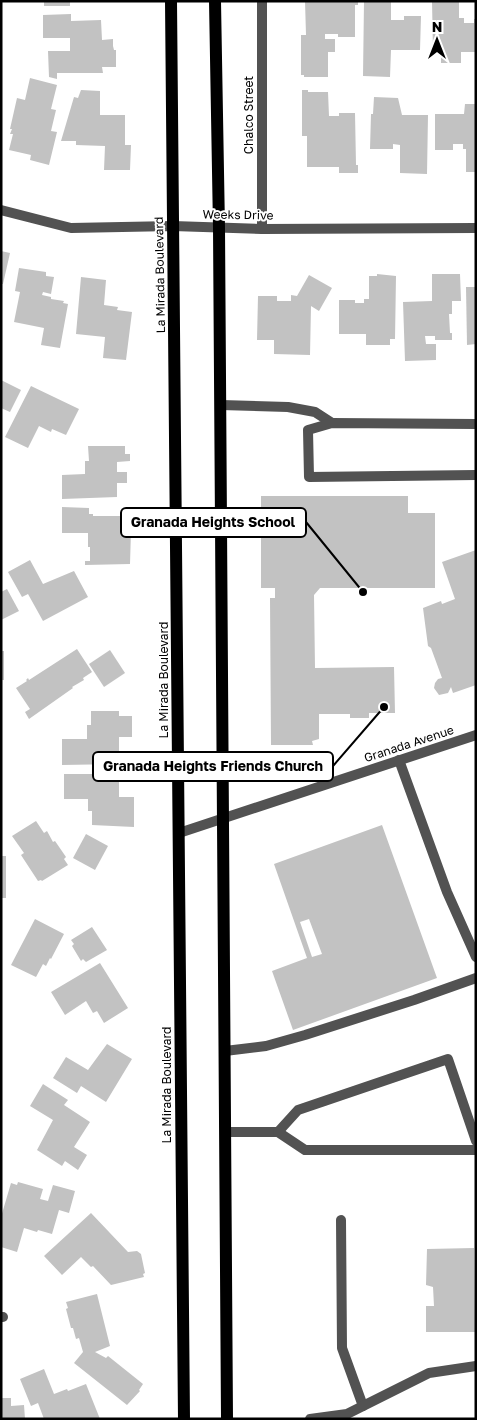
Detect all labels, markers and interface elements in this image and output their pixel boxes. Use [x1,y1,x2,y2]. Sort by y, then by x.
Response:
north arrow [412,15,462,65]
text: N [432,18,442,35]
street label: Chalco Street [241,76,256,154]
street label: Weeks Drive [202,206,274,223]
street label: La Mirada Boulevard [151,216,168,334]
callout: Granada Heights School [121,508,306,537]
text: Granada Heights School [131,513,296,530]
street label: La Mirada Boulevard [156,622,171,738]
street label: Granada Avenue [362,722,456,765]
callout: Granada Heights Friends Church [93,752,333,781]
text: Granada Heights Friends Church [103,757,323,774]
street label: La Mirada Boulevard [159,1027,174,1143]

